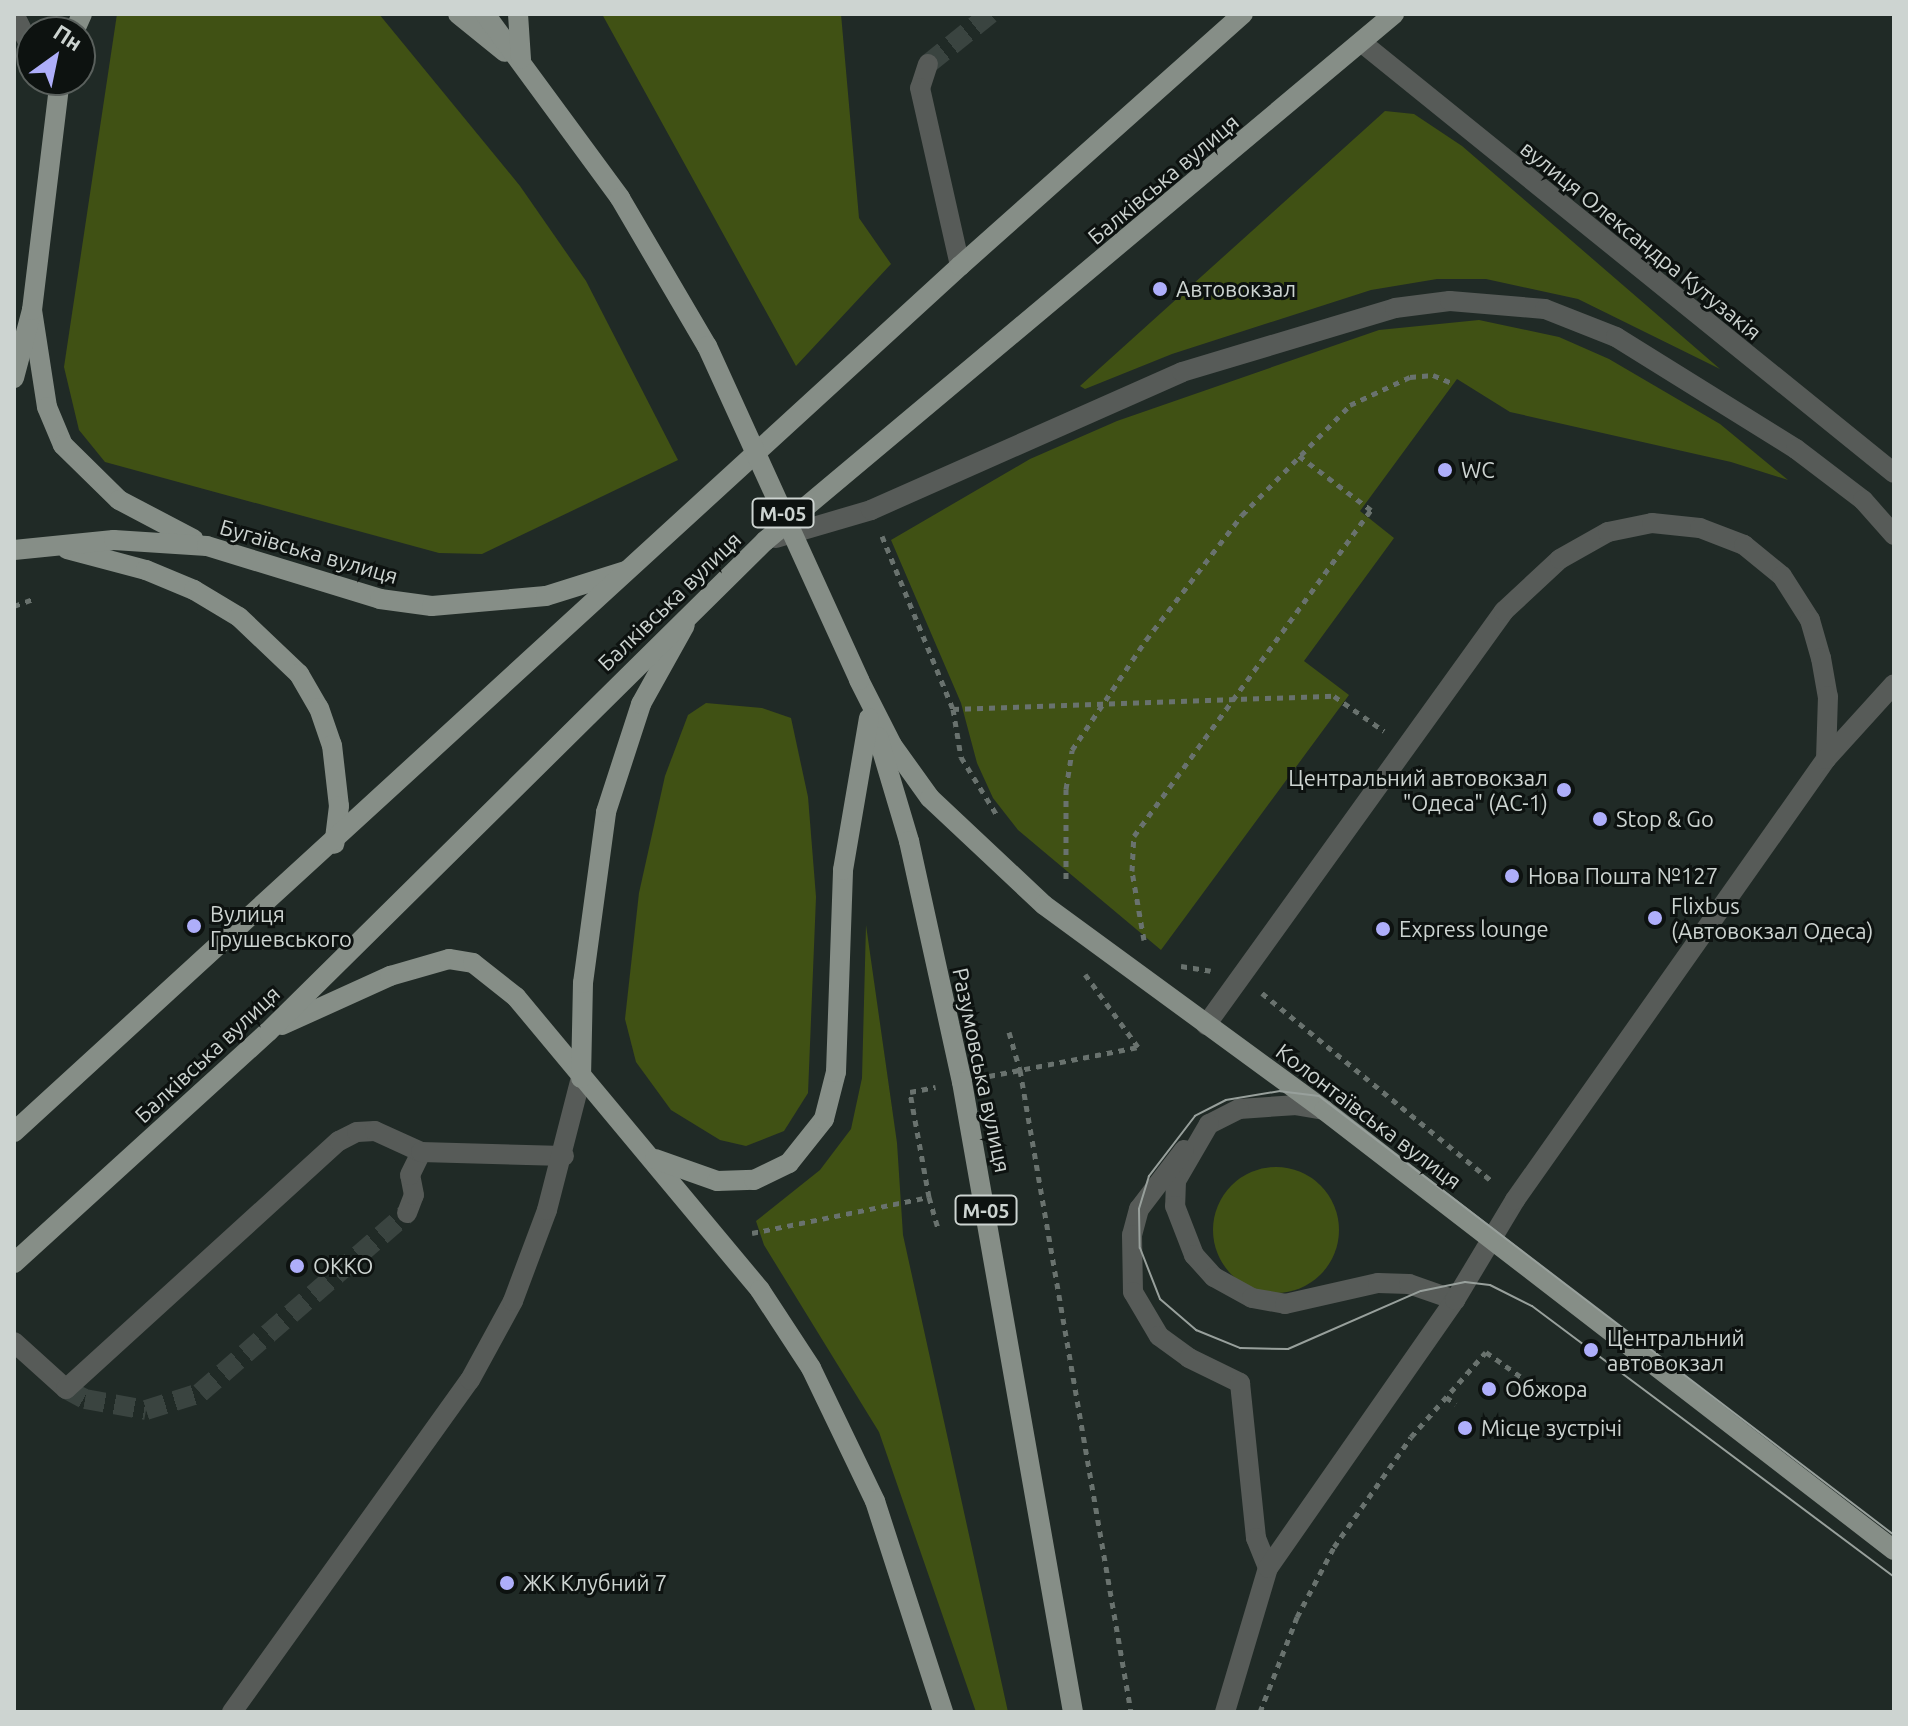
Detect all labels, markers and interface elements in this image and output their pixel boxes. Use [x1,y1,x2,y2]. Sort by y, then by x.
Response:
north arrow [16,16,96,96]
text: Пн [49,19,87,55]
street label: Балківська вулиця [1082,108,1244,250]
street label: вулиця Олександра Кутузакія [1515,135,1767,345]
place label: Автовокзал [1176,276,1296,302]
marker: Автовокзал [1151,280,1169,298]
place label: WC [1461,457,1495,483]
marker: WC [1436,461,1454,479]
road number: М-05 [751,497,815,529]
street label: Бугаївська вулиця [217,513,401,589]
street label: Балківська вулиця [592,526,746,676]
place label: Центральний автовокзал "Одеса" (АС-1) [1288,764,1548,816]
marker: Центральний автовокзал "Одеса" (АС-1) [1555,781,1573,799]
place label: Stop & Go [1616,806,1714,832]
marker: Stop & Go [1591,810,1609,828]
place label: Нова Пошта №127 [1528,863,1718,889]
marker: Нова Пошта №127 [1503,867,1521,885]
place label: Flixbus (Автовокзал Одеса) [1671,892,1873,944]
place label: Вулиця Грушевського [210,900,352,952]
marker: Flixbus (Автовокзал Одеса) [1646,909,1664,927]
place label: Express lounge [1399,916,1549,942]
marker: Вулиця Грушевського [185,917,203,935]
marker: Express lounge [1374,920,1392,938]
street label: Разумовська вулиця [947,965,1017,1175]
street label: Балківська вулиця [129,980,285,1128]
street label: Колонтаївська вулиця [1271,1038,1467,1194]
road number: М-05 [954,1194,1018,1226]
place label: ОККО [313,1253,373,1279]
marker: ОККО [288,1257,306,1275]
place label: Центральний автовокзал [1607,1324,1745,1376]
marker: Центральний автовокзал [1582,1341,1600,1359]
place label: Обжора [1505,1376,1588,1402]
marker: Обжора [1480,1380,1498,1398]
place label: Місце зустрічі [1481,1415,1622,1441]
marker: Місце зустрічі [1456,1419,1474,1437]
place label: ЖК Клубний 7 [523,1570,667,1596]
marker: ЖК Клубний 7 [498,1574,516,1592]

